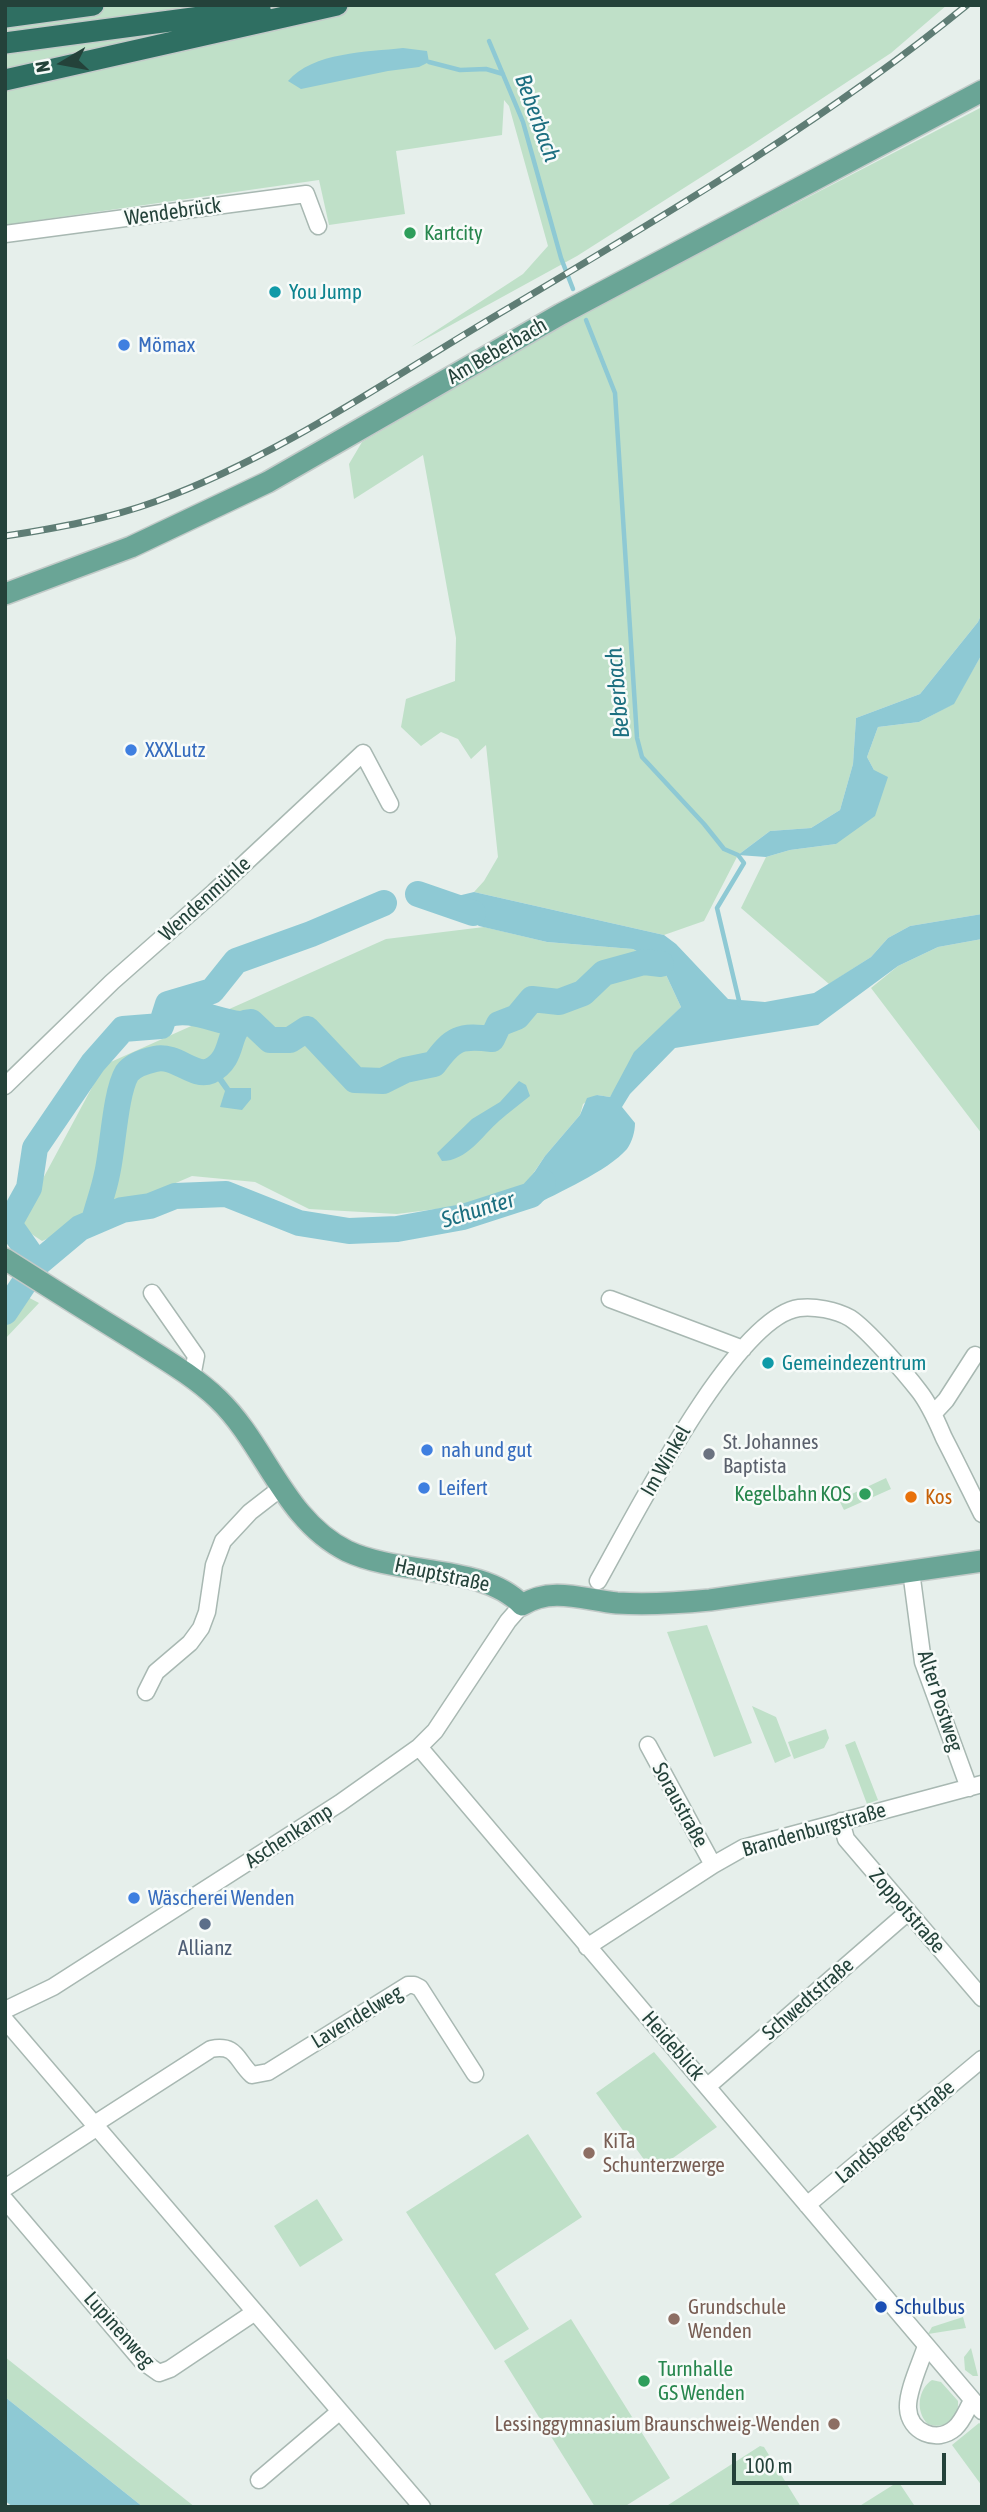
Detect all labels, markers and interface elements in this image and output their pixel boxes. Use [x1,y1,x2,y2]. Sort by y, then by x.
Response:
north arrow [28,28,98,98]
text: N [31,59,54,74]
water label: Beberbach [509,71,565,165]
street label: Wendebrück [123,193,223,231]
place label: Kartcity [424,220,483,246]
marker: Kartcity [402,225,418,241]
place label: You Jump [289,279,362,305]
marker: You Jump [267,284,283,300]
street label: Am Beberbach [443,312,551,390]
place label: Mömax [138,332,195,358]
marker: Mömax [116,337,132,353]
water label: Beberbach [600,647,636,739]
place label: XXXLutz [145,737,205,763]
marker: XXXLutz [123,742,139,758]
street label: Wendenmühle [154,851,256,947]
water label: Schunter [438,1186,518,1234]
place label: Gemeindezentrum [782,1350,926,1376]
marker: Gemeindezentrum [760,1355,776,1371]
street label: Im Winkel [636,1421,696,1501]
place label: St. Johannes Baptista [723,1429,818,1479]
place label: nah und gut [441,1437,532,1463]
marker: nah und gut [419,1442,435,1458]
marker: St. Johannes Baptista [701,1446,717,1462]
place label: Leifert [438,1475,488,1501]
marker: Leifert [416,1480,432,1496]
place label: Kegelbahn KOS [734,1481,851,1507]
place label: Kos [925,1484,952,1510]
marker: Kegelbahn KOS [857,1486,873,1502]
marker: Kos [903,1489,919,1505]
street label: Hauptstraße [392,1553,492,1597]
street label: Alter Postweg [912,1647,968,1755]
street label: Soraustraße [646,1758,714,1852]
street label: Brandenburgstraße [739,1797,889,1863]
street label: Aschenkamp [240,1798,338,1874]
street label: Zoppotstraße [864,1864,950,1958]
place label: Wäscherei Wenden [148,1885,295,1911]
marker: Wäscherei Wenden [126,1890,142,1906]
marker: Allianz [197,1916,213,1932]
place label: Allianz [178,1935,232,1961]
street label: Schwedtstraße [757,1952,859,2046]
street label: Lavendelweg [307,1980,407,2054]
street label: Heideblick [636,2006,710,2086]
street label: Landsberger Straße [830,2075,960,2189]
place label: KiTa Schunterzwerge [603,2128,725,2178]
marker: KiTa Schunterzwerge [581,2145,597,2161]
street label: Lupinenweg [78,2287,160,2373]
place label: Grundschule Wenden [688,2294,786,2344]
place label: Schulbus [895,2294,965,2320]
marker: Schulbus [873,2299,889,2315]
marker: Grundschule Wenden [666,2311,682,2327]
place label: Turnhalle GS Wenden [658,2356,745,2406]
marker: Turnhalle GS Wenden [636,2373,652,2389]
place label: Lessinggymnasium Braunschweig-Wenden [495,2411,820,2437]
marker: Lessinggymnasium Braunschweig-Wenden [826,2416,842,2432]
scale bar [735,2438,948,2482]
text: 100 m [745,2453,793,2477]

